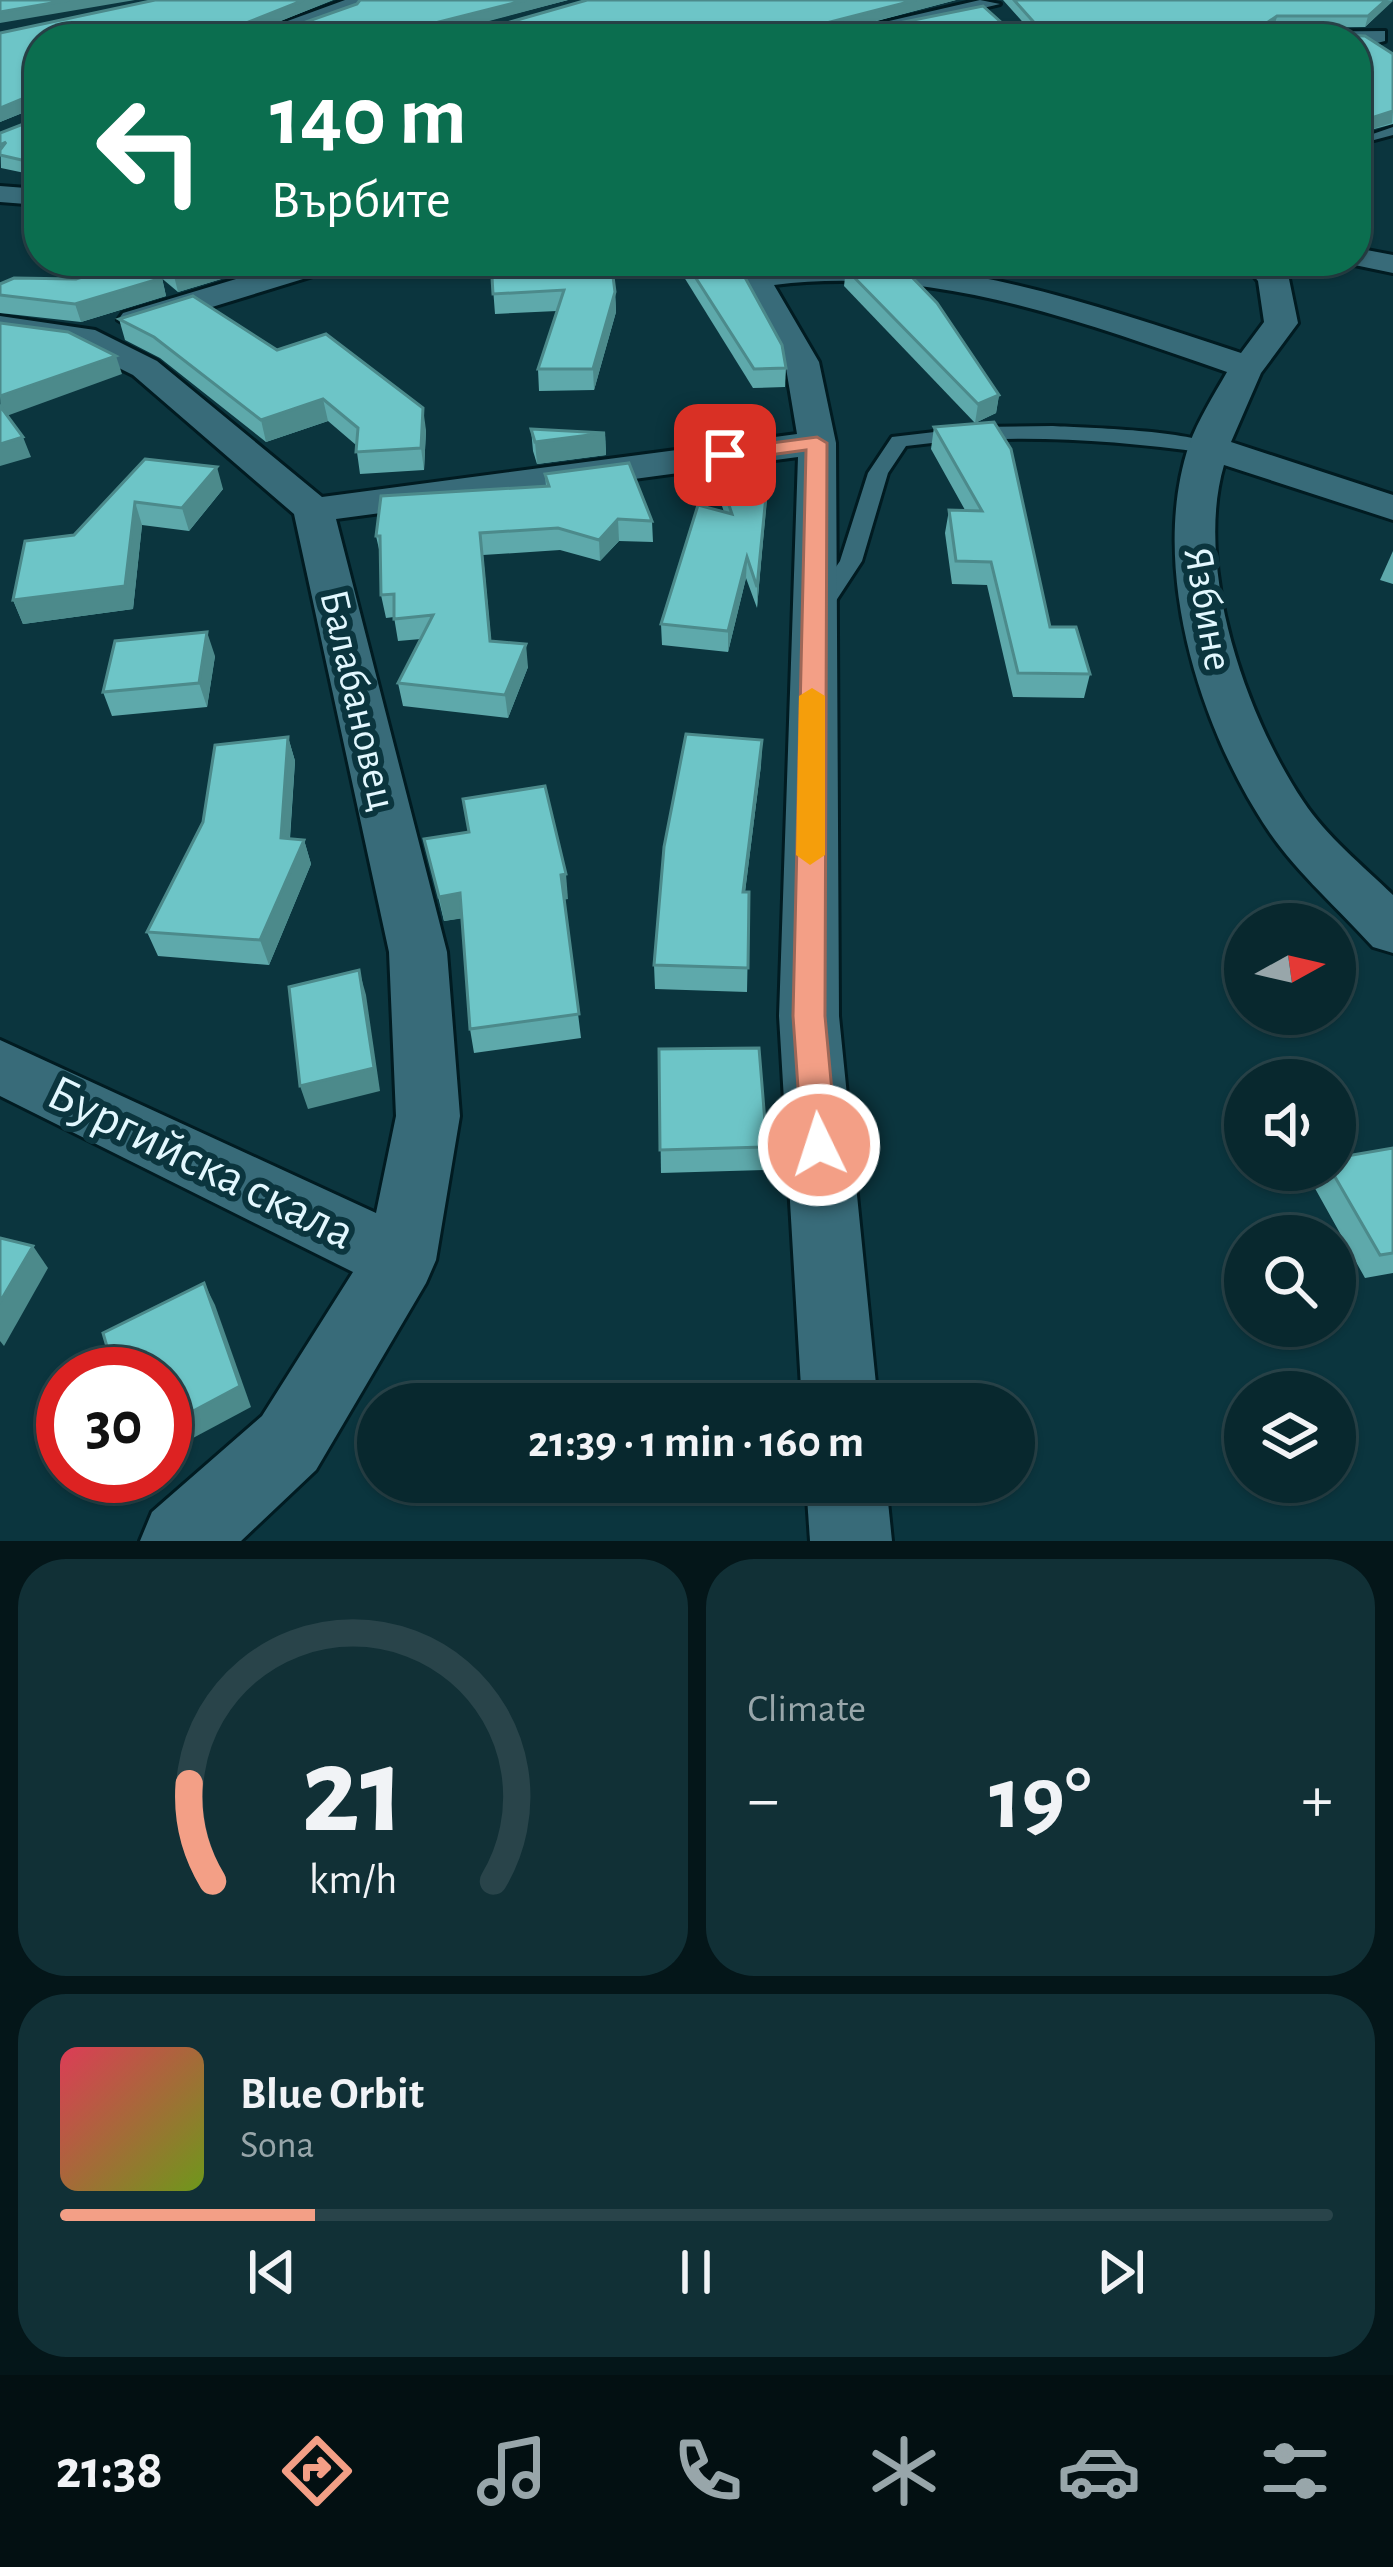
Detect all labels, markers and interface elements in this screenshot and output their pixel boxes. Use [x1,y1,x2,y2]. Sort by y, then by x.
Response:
icon: left [72,72,228,228]
text: 140 m [270,76,467,160]
text: Върбите [270,174,451,228]
pin [674,404,776,506]
icon: arrive [692,422,758,488]
street label: Язбине [1176,544,1240,674]
street label: Балабановец [312,586,404,814]
north arrow [1224,903,1356,1035]
map controls [1224,903,1356,1503]
button: sound [1224,1059,1356,1191]
street label: Бургийска скала [39,1067,363,1259]
position arrow [756,1082,882,1208]
button: search [1224,1215,1356,1347]
speed limit sign: 30 [36,1347,192,1503]
button: layers [1224,1371,1356,1503]
text: 21:39 · 1 min · 160 m [528,1420,864,1465]
text: Climate [748,1690,866,1729]
text: 21 [301,1730,405,1855]
text: 19° [989,1755,1091,1845]
text: − [748,1767,779,1833]
text: + [1301,1767,1333,1833]
text: km/h [309,1858,397,1901]
text: Blue Orbit [240,2072,424,2117]
text: Sona [240,2126,315,2165]
icon: previous [239,2239,305,2305]
icon: pause [663,2239,729,2305]
icon: next [1088,2239,1154,2305]
icon: directions [275,2429,359,2513]
icon: music [470,2429,554,2513]
icon: phone [666,2429,750,2513]
icon: climate [862,2429,946,2513]
icon: car [1057,2429,1141,2513]
icon: filters [1253,2429,1337,2513]
text: 21:38 [56,2444,163,2498]

